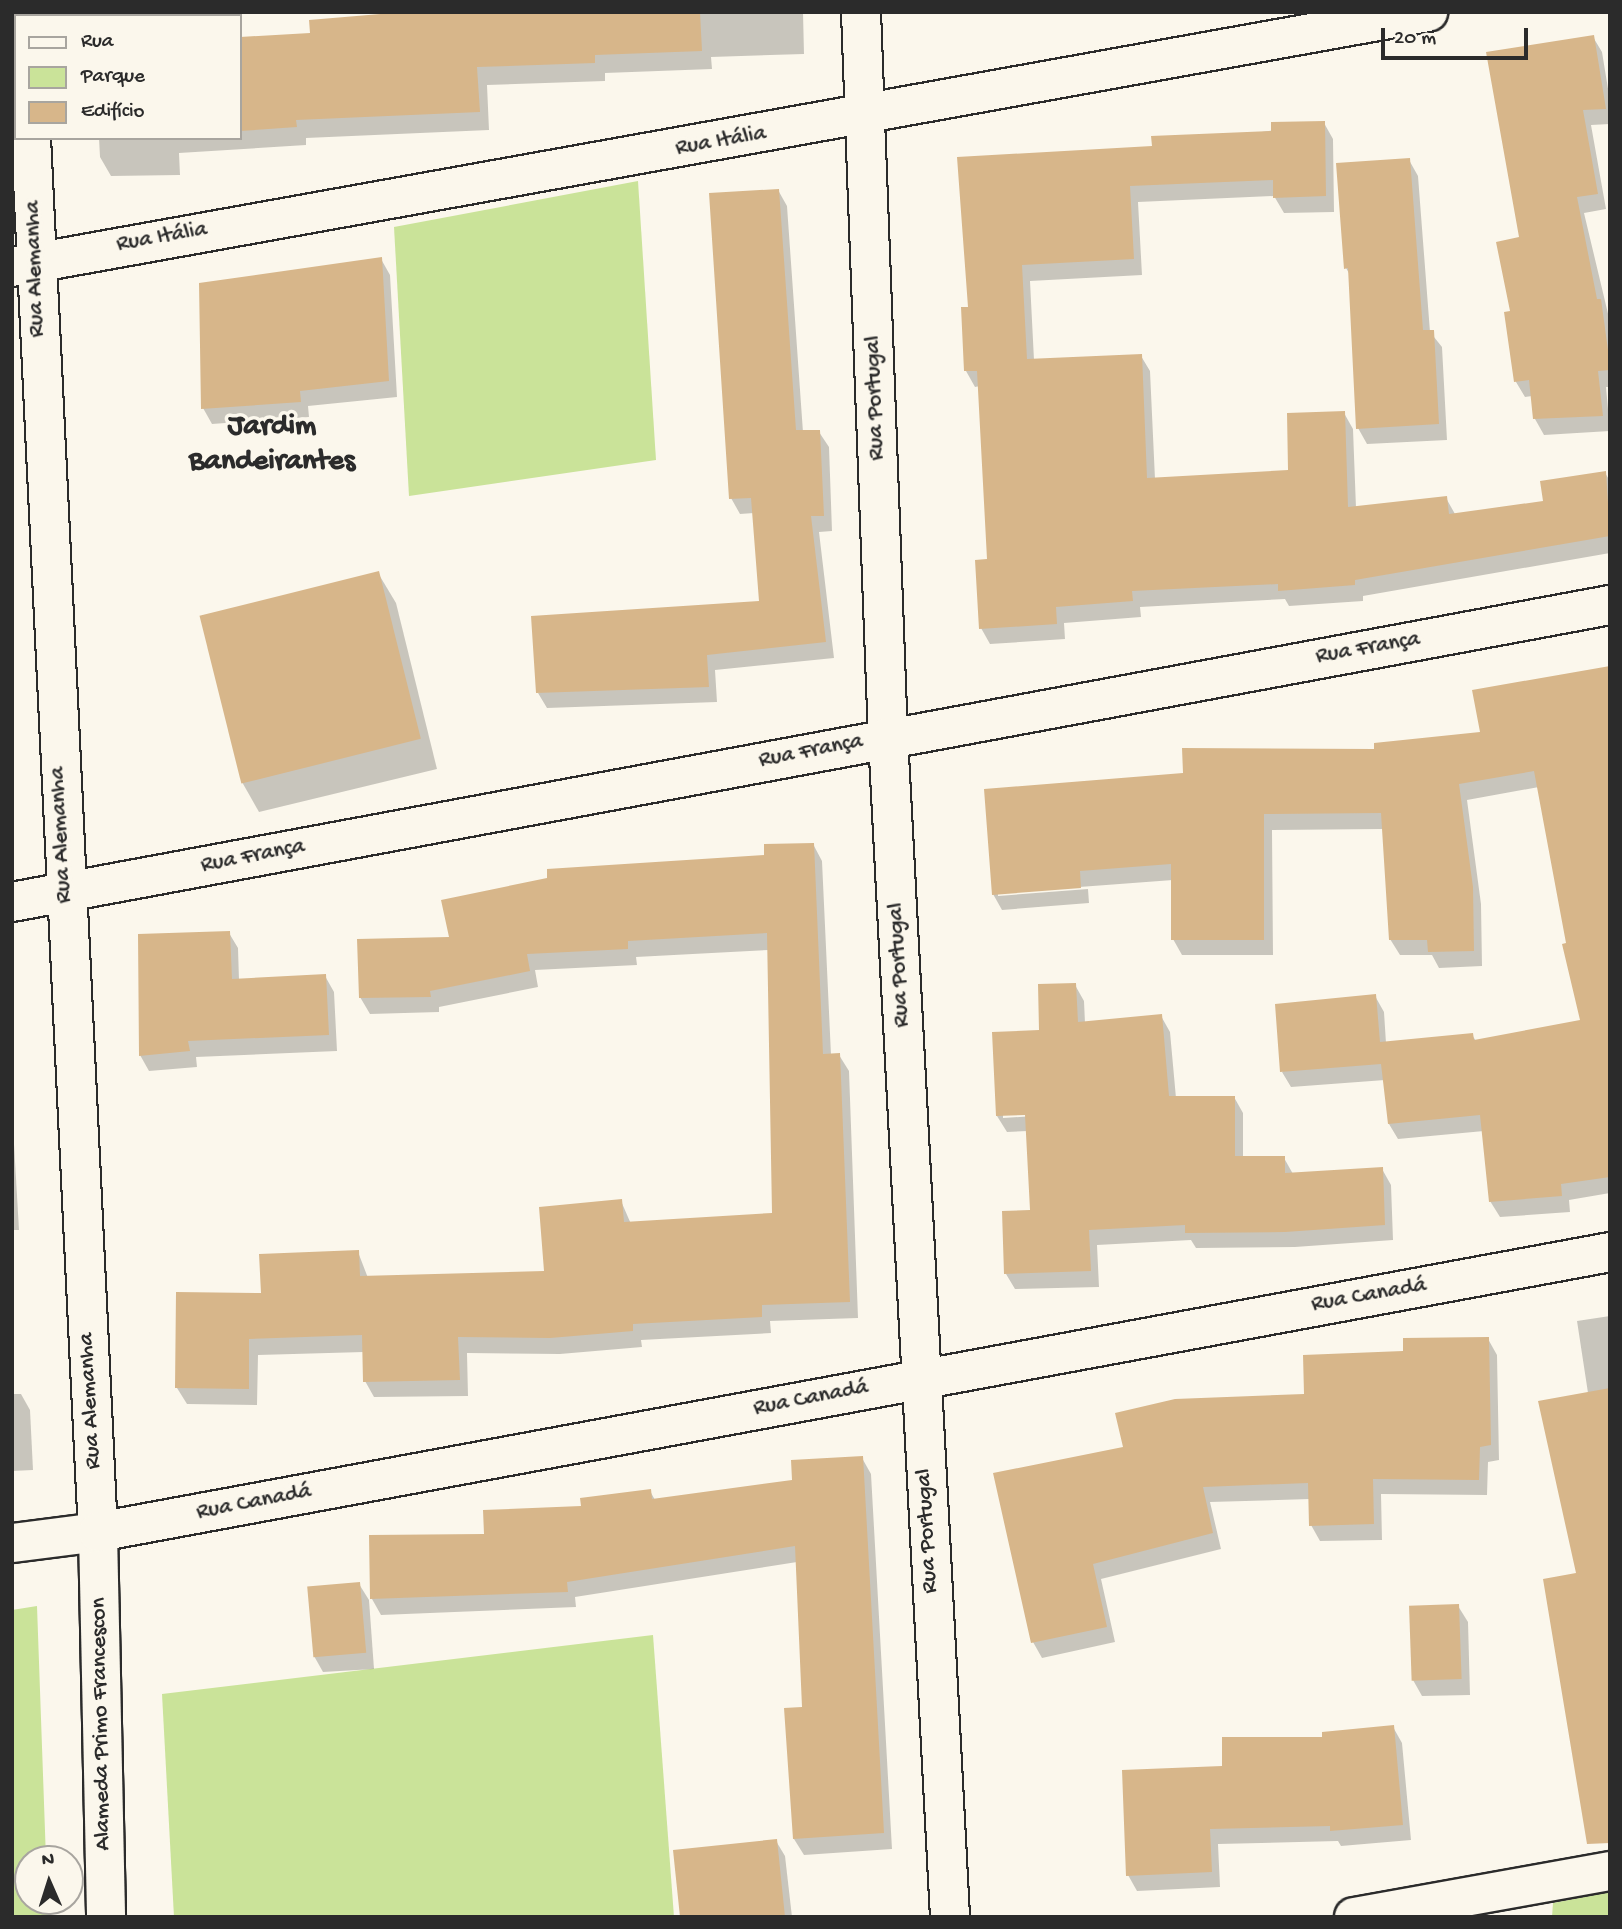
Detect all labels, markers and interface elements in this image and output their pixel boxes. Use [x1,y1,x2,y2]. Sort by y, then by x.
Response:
legend [14,14,242,140]
scale bar [1384,14,1531,58]
text: 20 m [1394,27,1436,52]
text: Rua [81,30,114,55]
text: Parque [81,65,145,90]
text: Edifício [81,100,145,125]
street label: Rua Itália [674,120,768,164]
street label: Rua Alemanha [20,200,52,338]
street label: Rua Itália [115,216,209,260]
street label: Rua Portugal [860,335,892,461]
district label: Jardim Bandeirantes [189,410,355,480]
street label: Rua França [1314,626,1422,672]
street label: Rua França [757,728,865,776]
street label: Rua Alemanha [45,766,79,904]
street label: Rua França [199,833,307,881]
street label: Rua Portugal [883,902,917,1028]
street label: Rua Canadá [1309,1272,1429,1320]
street label: Rua Alemanha [74,1332,108,1470]
street label: Rua Canadá [751,1374,871,1424]
street label: Rua Portugal [911,1468,945,1594]
street label: Rua Canadá [194,1478,314,1528]
street label: Alameda Primo Francescon [86,1597,118,1851]
north arrow [14,1845,84,1915]
text: N [41,1849,55,1872]

